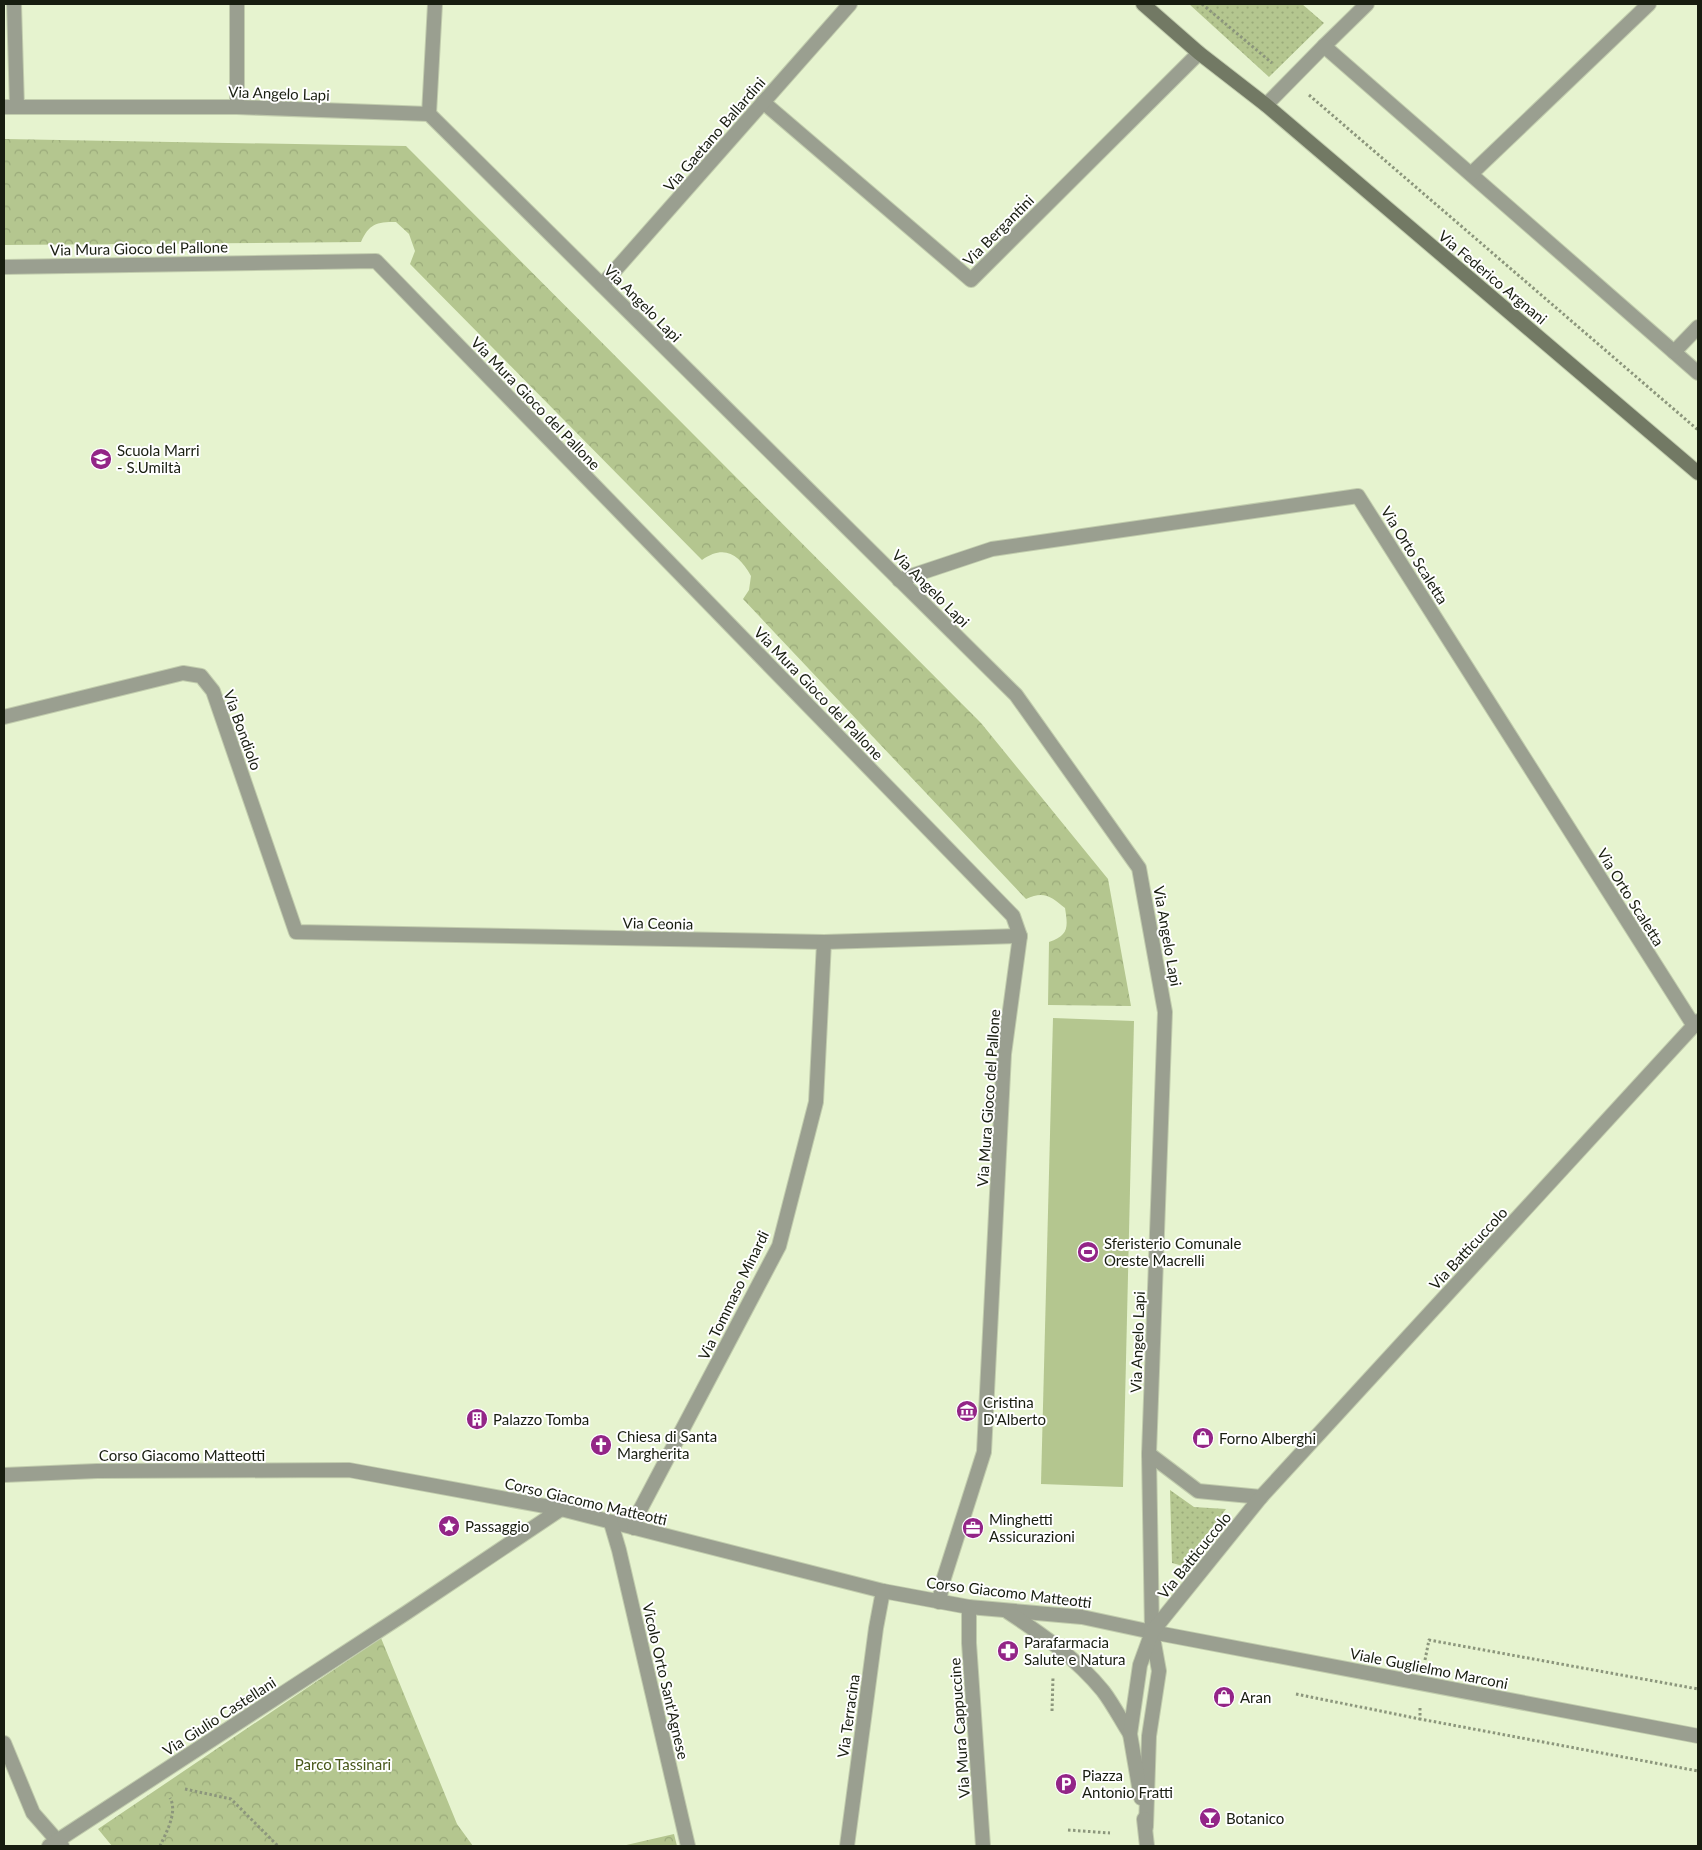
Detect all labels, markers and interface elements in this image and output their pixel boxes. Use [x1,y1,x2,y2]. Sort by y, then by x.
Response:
street label: Via Gaetano Ballardini [659,73,769,195]
street label: Via Angelo Lapi [228,82,330,104]
street label: Via Bergantini [959,191,1037,269]
street label: Via Federico Argnani [1435,226,1551,328]
street label: Via Mura Gioco del Pallone [50,237,228,259]
street label: Via Angelo Lapi [601,261,685,345]
street label: Via Mura Gioco del Pallone [468,333,604,473]
place label: Scuola Marri - S.Umiltà [117,441,200,476]
school or university icon: Scuola Marri - S.Umiltà [89,447,113,471]
street label: Via Orto Scaletta [1378,503,1452,607]
street label: Via Angelo Lapi [889,546,973,630]
street label: Via Mura Gioco del Pallone [751,623,887,763]
street label: Via Bondiolo [220,687,266,773]
street label: Via Orto Scaletta [1594,845,1668,949]
street label: Via Angelo Lapi [1150,884,1186,988]
street label: Via Ceonia [622,913,694,933]
street label: Via Mura Gioco del Pallone [973,1009,1003,1187]
street label: Via Batticuccolo [1425,1203,1511,1293]
street label: Via Tommaso Minardi [694,1227,772,1363]
place label: Sferisterio Comunale Oreste Macrelli [1104,1234,1241,1269]
sports icon: Sferisterio Comunale Oreste Macrelli [1076,1240,1100,1264]
street label: Via Angelo Lapi [1126,1291,1148,1393]
place label: Cristina D'Alberto [983,1393,1046,1428]
museum icon: Cristina D'Alberto [955,1399,979,1423]
building icon: Palazzo Tomba [465,1407,489,1431]
place label: Palazzo Tomba [493,1410,589,1428]
shop icon: Forno Alberghi [1191,1426,1215,1450]
place label: Chiesa di Santa Margherita [617,1427,717,1462]
place label: Forno Alberghi [1219,1429,1316,1447]
church icon: Chiesa di Santa Margherita [589,1433,613,1457]
street label: Corso Giacomo Matteotti [99,1446,265,1464]
street label: Corso Giacomo Matteotti [503,1474,669,1528]
street label: Via Batticuccolo [1154,1508,1234,1602]
place label: Minghetti Assicurazioni [989,1510,1075,1545]
place icon: Passaggio [437,1514,461,1538]
office icon: Minghetti Assicurazioni [961,1516,985,1540]
place label: Passaggio [465,1517,529,1535]
street label: Corso Giacomo Matteotti [925,1573,1093,1611]
street label: Vicolo Orto Sant'Agnese [639,1601,693,1761]
place label: Parafarmacia Salute e Natura [1024,1633,1125,1668]
pharmacy icon: Parafarmacia Salute e Natura [996,1639,1020,1663]
street label: Viale Guglielmo Marconi [1348,1644,1510,1692]
street label: Via Mura Cappuccine [945,1657,973,1799]
street label: Via Giulio Castellani [159,1673,279,1759]
street label: Via Terracina [833,1673,863,1759]
shop icon: Aran [1212,1685,1236,1709]
place label: Aran [1240,1688,1271,1706]
park label: Parco Tassinari [295,1755,391,1773]
place label: Piazza Antonio Fratti [1082,1766,1173,1801]
parking icon: Piazza Antonio Fratti [1054,1772,1078,1796]
bar icon: Botanico [1198,1806,1222,1830]
place label: Botanico [1226,1809,1284,1827]

